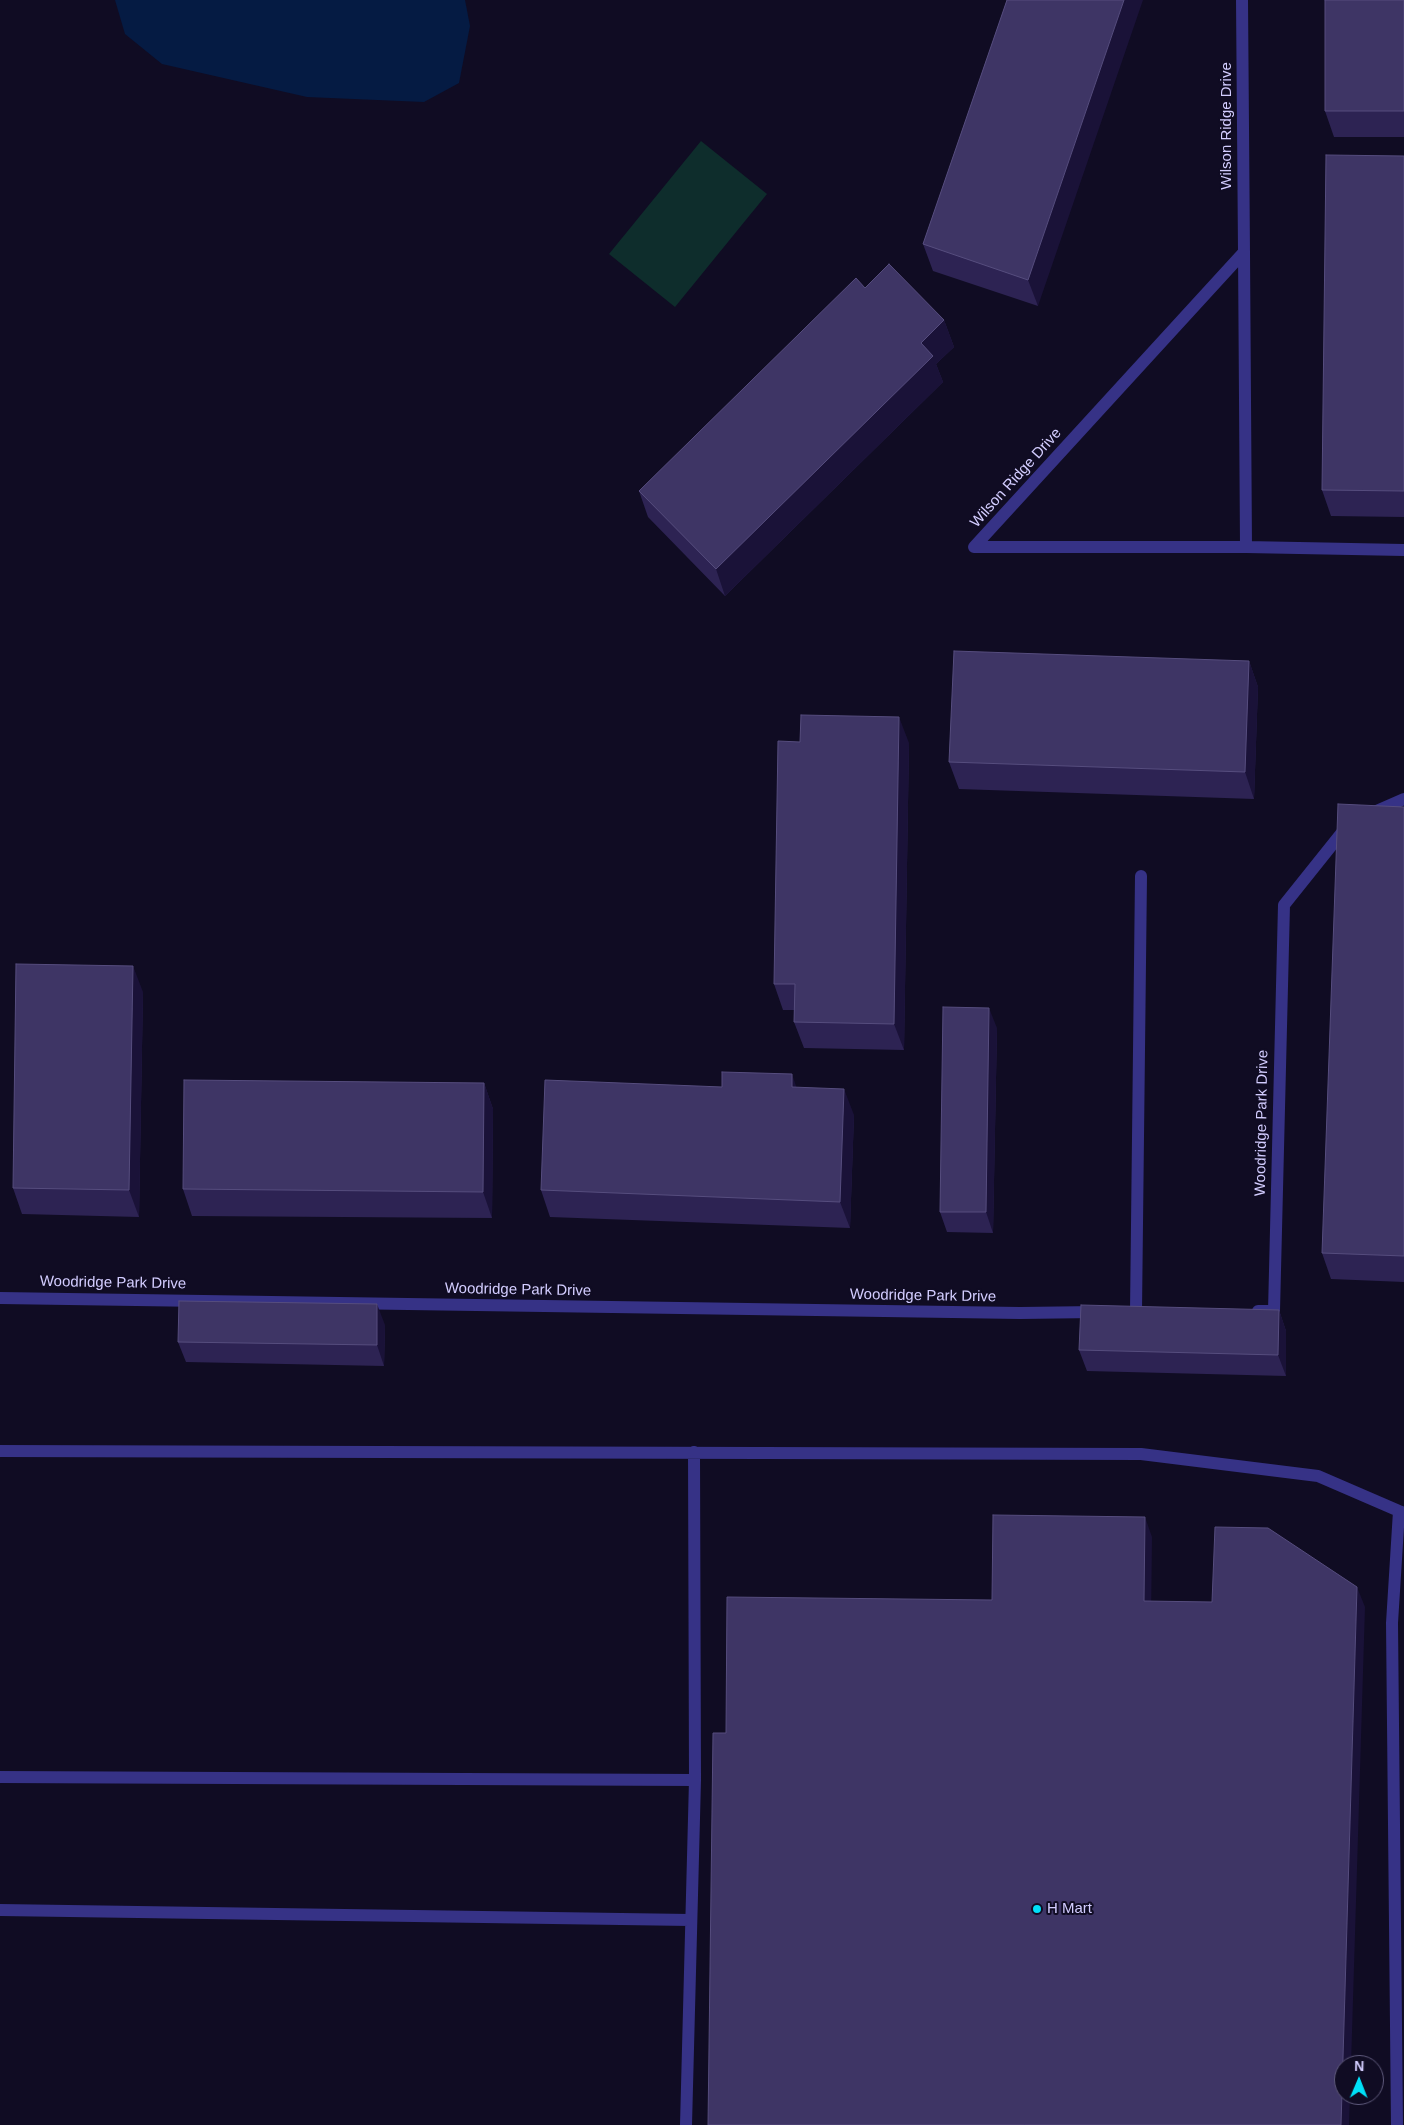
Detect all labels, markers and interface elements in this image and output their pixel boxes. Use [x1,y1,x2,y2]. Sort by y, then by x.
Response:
street label: Wilson Ridge Drive [1218,62,1236,190]
street label: Wilson Ridge Drive [967,425,1065,531]
street label: Woodridge Park Drive [1252,1050,1272,1196]
street label: Woodridge Park Drive [40,1273,186,1293]
street label: Woodridge Park Drive [445,1280,591,1300]
street label: Woodridge Park Drive [850,1286,996,1306]
place label: H Mart [1047,1900,1092,1918]
marker: H Mart [1031,1903,1043,1915]
north arrow [1334,2055,1384,2105]
text: N [1354,2058,1364,2074]

